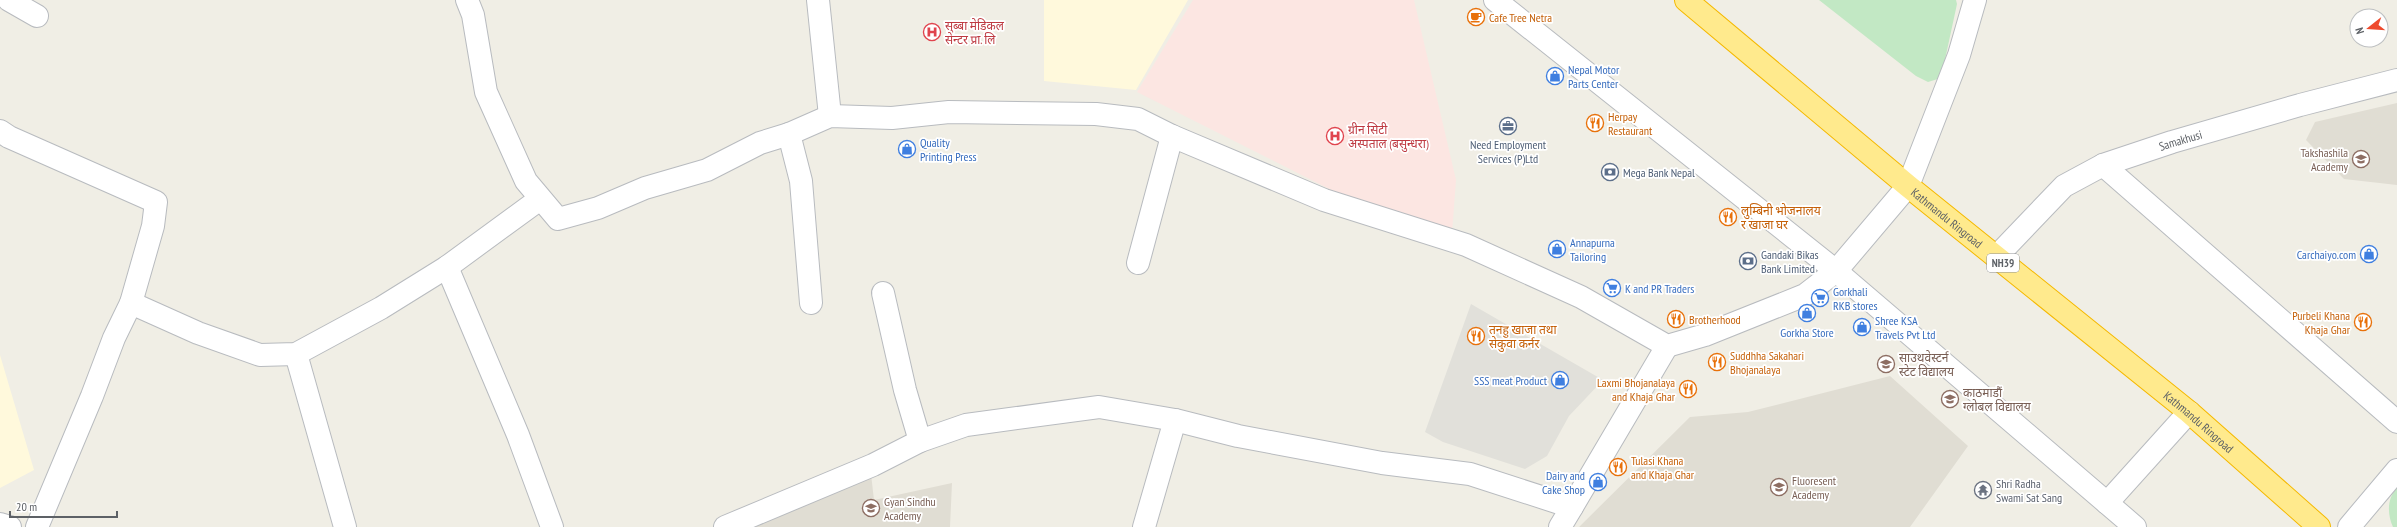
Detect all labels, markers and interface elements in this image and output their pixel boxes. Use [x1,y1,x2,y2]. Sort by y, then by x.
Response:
cafe icon: Cafe Tree Netra [1466,7,1486,27]
north arrow [2349,8,2389,48]
place label: Cafe Tree Netra [1489,10,1552,25]
place label: सुब्बा मेडिकल सेन्टर प्रा. लि [945,18,1005,47]
hospital icon: सुब्बा मेडिकल सेन्टर प्रा. लि [922,22,942,42]
text: N [2352,26,2367,36]
place label: Nepal Motor Parts Center [1568,62,1620,91]
shop icon: Nepal Motor Parts Center [1545,66,1565,86]
place label: Herpay Restaurant [1608,109,1653,138]
restaurant icon: Herpay Restaurant [1585,113,1605,133]
office icon: Need Employment Services (P)Ltd [1498,116,1518,136]
place label: ग्रीन सिटी अस्पताल (बसुन्धरा) [1348,122,1429,152]
hospital icon: ग्रीन सिटी अस्पताल (बसुन्धरा) [1325,126,1345,146]
street label: Samakhusi [2157,126,2204,153]
place label: Quality Printing Press [920,135,977,164]
place label: Need Employment Services (P)Ltd [1470,137,1547,166]
shop icon: Quality Printing Press [897,139,917,159]
place label: Takshashila Academy [2301,145,2348,174]
school or university icon: Takshashila Academy [2351,149,2371,169]
bank icon: Mega Bank Nepal [1600,162,1620,182]
place label: Mega Bank Nepal [1623,165,1695,180]
street label: Kathmandu Ringroad [1909,184,1986,251]
place label: लुम्बिनी भोजनालय र खाजा घर [1741,203,1822,232]
restaurant icon: लुम्बिनी भोजनालय र खाजा घर [1718,207,1738,227]
place label: Annapurna Tailoring [1570,235,1615,264]
shop icon: Annapurna Tailoring [1547,239,1567,259]
shop icon: Carchaiyo.com [2359,244,2379,264]
place label: Gandaki Bikas Bank Limited [1761,247,1819,276]
place label: Carchaiyo.com [2297,247,2356,262]
bank icon: Gandaki Bikas Bank Limited [1738,251,1758,271]
road number: NH39 [1987,254,2019,272]
supermarket icon: K and PR Traders [1602,278,1622,298]
place label: K and PR Traders [1625,281,1694,296]
place label: Gorkhali RKB stores [1833,284,1878,313]
supermarket icon: Gorkhali RKB stores [1810,288,1830,308]
shop icon: Gorkha Store [1797,303,1817,323]
place label: Purbeli Khana Khaja Ghar [2292,308,2351,337]
restaurant icon: Brotherhood [1666,309,1686,329]
place label: Brotherhood [1689,312,1741,327]
restaurant icon: Purbeli Khana Khaja Ghar [2353,312,2373,332]
place label: Shree KSA Travels Pvt Ltd [1875,313,1935,342]
shop icon: Shree KSA Travels Pvt Ltd [1852,317,1872,337]
place label: तनहु खाजा तथा सेकुवा कर्नर [1489,322,1557,352]
place label: Gorkha Store [1780,325,1834,340]
restaurant icon: तनहु खाजा तथा सेकुवा कर्नर [1466,326,1486,346]
place label: Suddhha Sakahari Bhojanalaya [1730,348,1804,377]
place label: साउथवेस्टर्न स्टेट विद्यालय [1899,350,1955,379]
restaurant icon: Suddhha Sakahari Bhojanalaya [1707,352,1727,372]
school or university icon: साउथवेस्टर्न स्टेट विद्यालय [1876,354,1896,374]
shop icon: SSS meat Product [1550,370,1570,390]
place label: SSS meat Product [1474,373,1548,388]
place label: Laxmi Bhojanalaya and Khaja Ghar [1597,375,1676,404]
restaurant icon: Laxmi Bhojanalaya and Khaja Ghar [1678,379,1698,399]
place label: काठमाडौं ग्लोबल विद्यालय [1963,385,2032,414]
street label: Kathmandu Ringroad [2161,387,2237,456]
school or university icon: काठमाडौं ग्लोबल विद्यालय [1940,389,1960,409]
place label: Tulasi Khana and Khaja Ghar [1631,453,1695,482]
restaurant icon: Tulasi Khana and Khaja Ghar [1608,457,1628,477]
place label: Dairy and Cake Shop [1542,468,1585,497]
shop icon: Dairy and Cake Shop [1588,472,1608,492]
place label: Fluoresent Academy [1792,473,1837,502]
place label: Shri Radha Swami Sat Sang [1996,476,2062,505]
school or university icon: Fluoresent Academy [1769,477,1789,497]
temple icon: Shri Radha Swami Sat Sang [1973,480,1993,500]
scale bar [10,493,117,519]
place label: Gyan Sindhu Academy [884,494,936,523]
school or university icon: Gyan Sindhu Academy [861,498,881,518]
text: 20 m [16,499,37,514]

